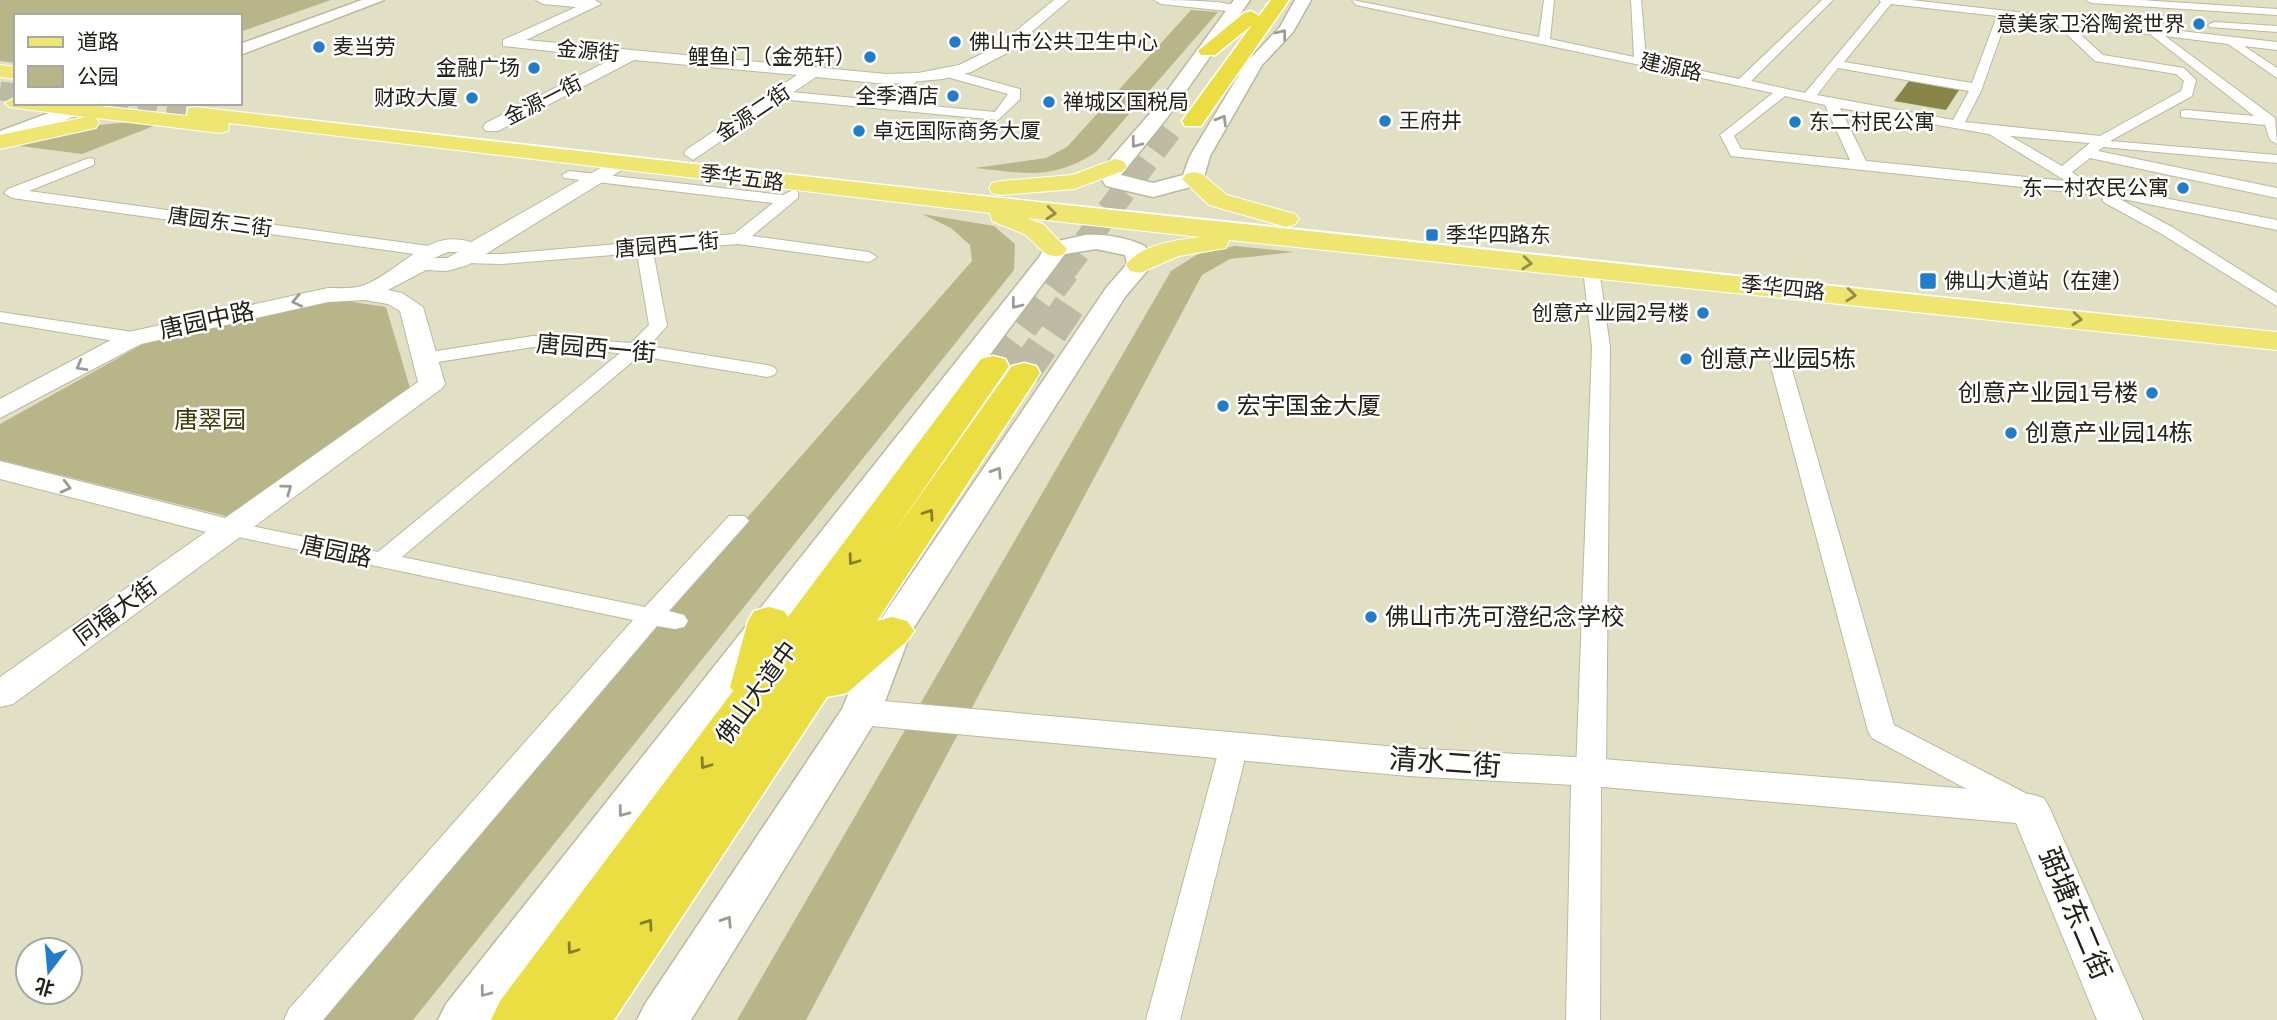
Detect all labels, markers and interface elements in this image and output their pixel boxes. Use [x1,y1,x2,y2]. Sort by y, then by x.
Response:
place label: 意美家卫浴陶瓷世界 [1996,9,2185,39]
legend [14,14,242,105]
marker: 意美家卫浴陶瓷世界 [2191,16,2207,32]
text: 道路 [77,27,119,57]
place label: 佛山市公共卫生中心 [969,27,1158,57]
one-way arrow [1273,29,1286,41]
place label: 麦当劳 [333,32,396,62]
street label: 金源街 [555,33,621,69]
marker: 佛山市公共卫生中心 [947,34,963,50]
marker: 麦当劳 [311,39,327,55]
place label: 鲤鱼门（金苑轩） [688,42,856,72]
street label: 建源路 [1637,46,1705,88]
marker: 鲤鱼门（金苑轩） [862,49,878,65]
place label: 金融广场 [436,53,520,83]
marker: 金融广场 [526,60,542,76]
text: 公园 [77,62,119,92]
street label: 金源一街 [499,68,587,132]
street label: 金源二街 [710,77,796,149]
place label: 全季酒店 [855,81,939,111]
place label: 财政大厦 [374,83,458,113]
place label: 禅城区国税局 [1063,87,1189,117]
marker: 全季酒店 [945,88,961,104]
marker: 财政大厦 [464,90,480,106]
marker: 禅城区国税局 [1041,94,1057,110]
place label: 王府井 [1399,106,1462,136]
place label: 东二村民公寓 [1809,107,1935,137]
marker: 王府井 [1377,113,1393,129]
marker: 东二村民公寓 [1787,114,1803,130]
one-way arrow [1213,115,1226,128]
place label: 卓远国际商务大厦 [873,116,1041,146]
marker: 卓远国际商务大厦 [851,123,867,139]
one-way arrow [1132,136,1144,148]
street label: 季华五路 [698,158,786,198]
place label: 东一村农民公寓 [2022,173,2169,203]
marker: 东一村农民公寓 [2175,180,2191,196]
street label: 唐园东三街 [166,200,274,244]
one-way arrow [1046,205,1057,220]
place label: 季华四路东 [1446,220,1551,250]
street label: 唐园西二街 [613,225,721,265]
marker: 季华四路东 [1424,227,1440,243]
one-way arrow [1522,255,1533,270]
place label: 佛山大道站（在建） [1944,266,2133,296]
street label: 季华四路 [1740,269,1826,307]
marker: 佛山大道站（在建） [1918,271,1938,291]
one-way arrow [1846,287,1857,302]
one-way arrow [291,293,303,308]
street label: 唐园中路 [156,294,258,348]
one-way arrow [1011,296,1024,309]
place label: 创意产业园2号楼 [1532,298,1689,328]
marker: 创意产业园2号楼 [1695,305,1711,321]
one-way arrow [2072,311,2083,326]
street label: 唐园西一街 [535,326,657,372]
place label: 创意产业园5栋 [1700,342,1856,377]
marker: 创意产业园5栋 [1678,351,1694,367]
one-way arrow [76,358,88,371]
place label: 创意产业园1号楼 [1958,376,2138,411]
marker: 创意产业园1号楼 [2144,385,2160,401]
place label: 宏宇国金大厦 [1237,389,1381,424]
marker: 宏宇国金大厦 [1215,398,1231,414]
park label: 唐翠园 [174,403,246,438]
place label: 创意产业园14栋 [2025,416,2193,451]
marker: 创意产业园14栋 [2003,425,2019,441]
one-way arrow [988,467,1001,480]
one-way arrow [60,479,72,493]
one-way arrow [279,485,292,497]
one-way arrow [921,509,933,522]
street label: 唐园路 [297,527,375,577]
one-way arrow [849,552,861,565]
street label: 同福大街 [67,570,165,654]
place label: 佛山市冼可澄纪念学校 [1385,600,1625,635]
marker: 佛山市冼可澄纪念学校 [1363,609,1379,625]
street label: 佛山大道中 [708,634,806,752]
street label: 清水二街 [1388,739,1502,787]
one-way arrow [701,756,713,769]
one-way arrow [619,804,631,816]
street label: 弼塘东二街 [2029,842,2121,986]
one-way arrow [718,916,731,929]
one-way arrow [640,918,653,931]
north arrow [14,936,84,1006]
one-way arrow [568,941,580,954]
text: 北 [32,970,58,1001]
one-way arrow [480,985,493,997]

